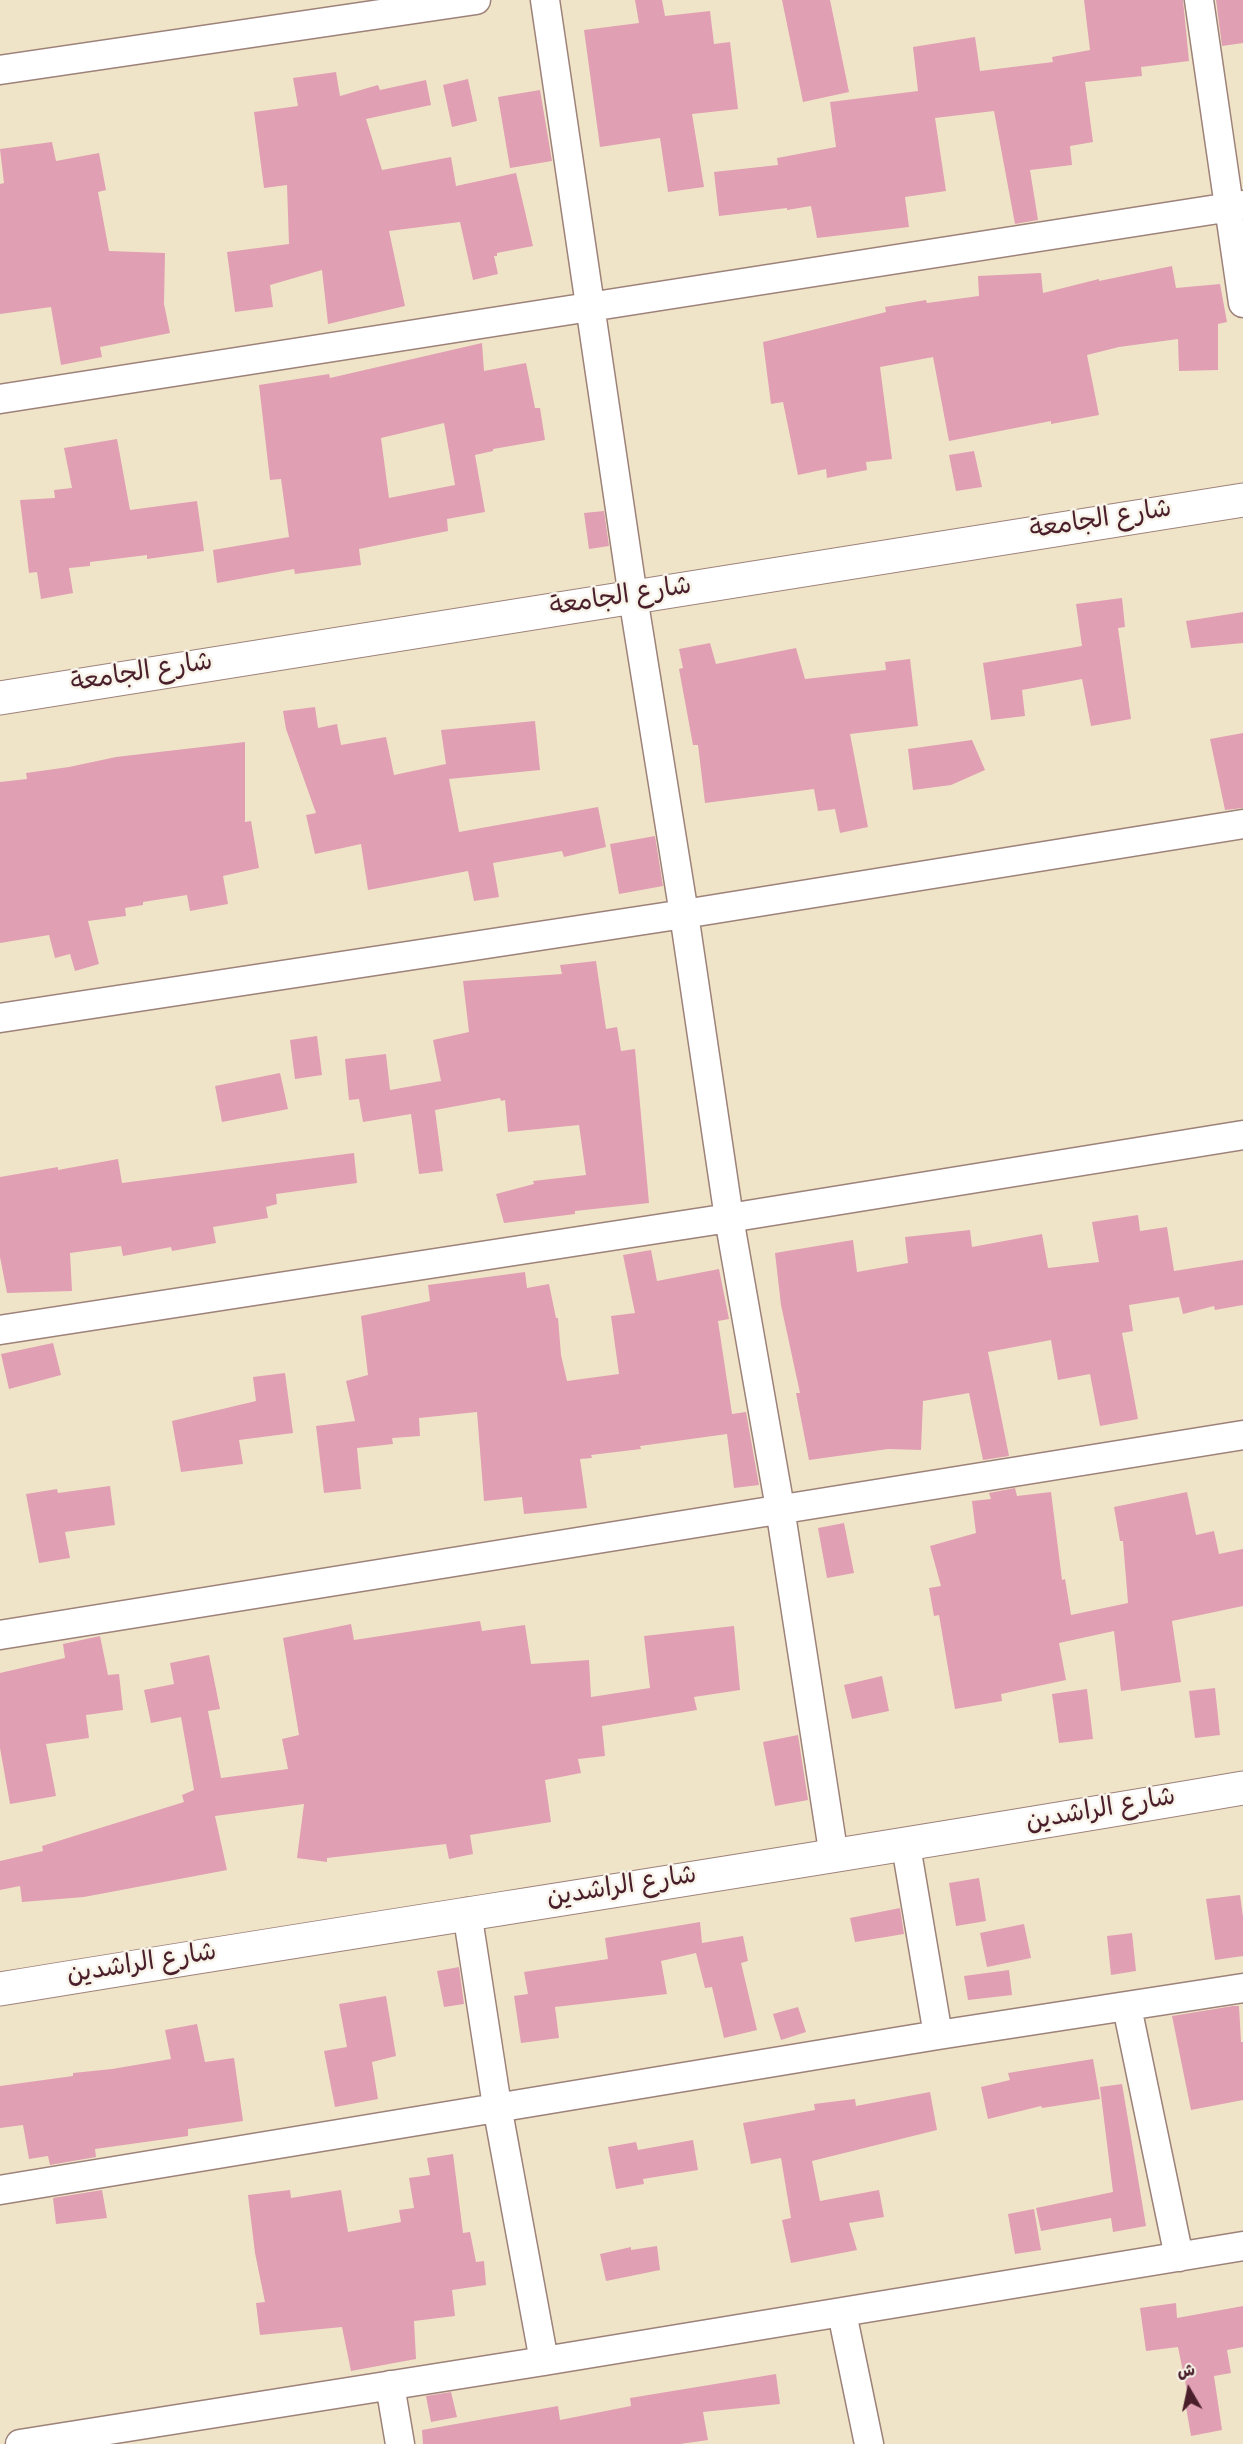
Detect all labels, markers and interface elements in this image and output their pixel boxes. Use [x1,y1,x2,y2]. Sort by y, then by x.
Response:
street label: شارع الجامعة [1028,495,1174,549]
street label: شارع الجامعة [548,572,694,626]
street label: شارع الجامعة [69,648,215,702]
street label: شارع الراشدين [1024,1783,1178,1841]
street label: شارع الراشدين [545,1862,699,1916]
street label: شارع الراشدين [65,1939,219,1993]
text: ش [1176,2359,1197,2385]
north arrow [1159,2360,1219,2420]

